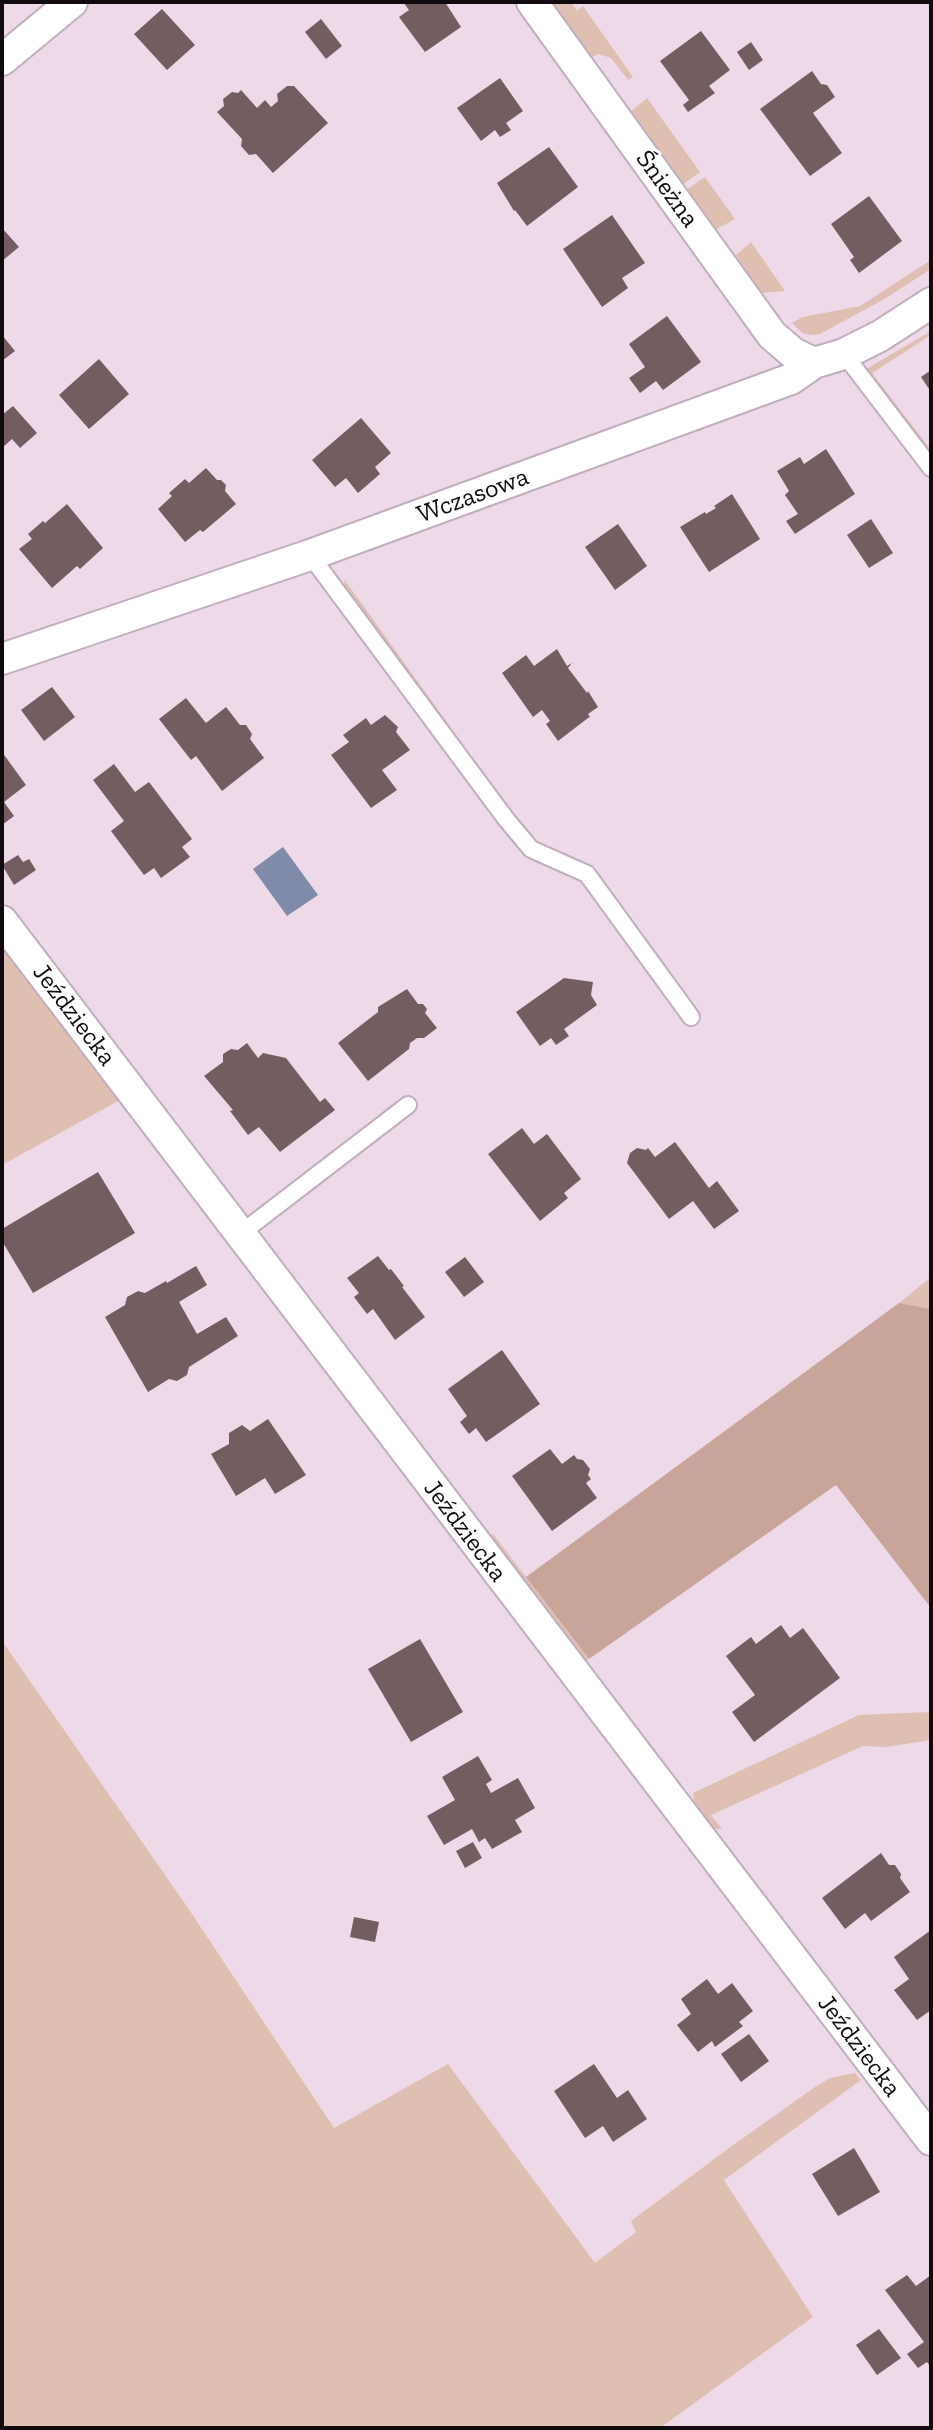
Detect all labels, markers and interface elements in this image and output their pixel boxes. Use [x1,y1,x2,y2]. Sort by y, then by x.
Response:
street label: Śnieżna [629,144,705,234]
street label: Wczasowa [413,461,533,531]
street label: Jeździecka [26,958,122,1072]
street label: Jeździecka [417,1474,513,1588]
street label: Jeździecka [811,1989,907,2103]

